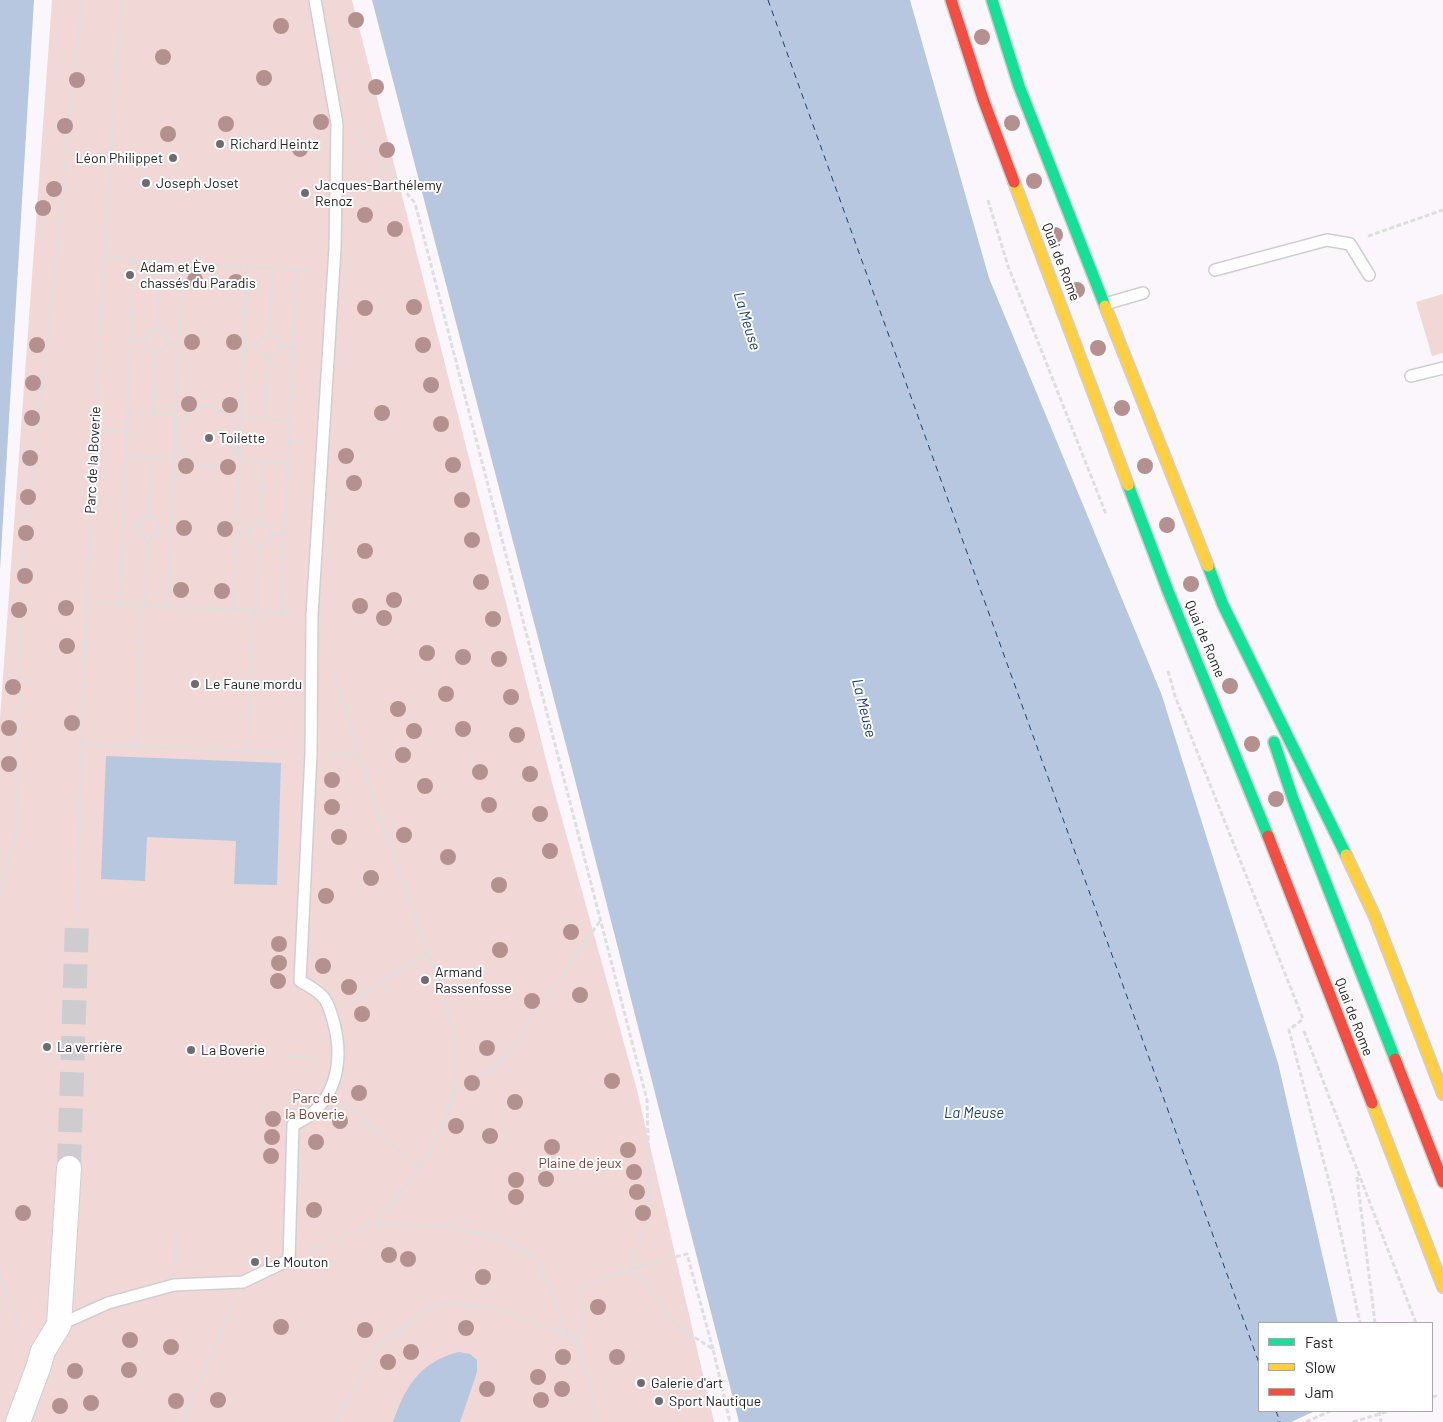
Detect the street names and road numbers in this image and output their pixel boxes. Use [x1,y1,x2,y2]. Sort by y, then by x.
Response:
street label: Quai de Rome [1038,221,1084,303]
street label: Parc de la Boverie [82,406,104,514]
street label: Quai de Rome [1181,598,1229,680]
street label: Quai de Rome [1331,976,1377,1058]

